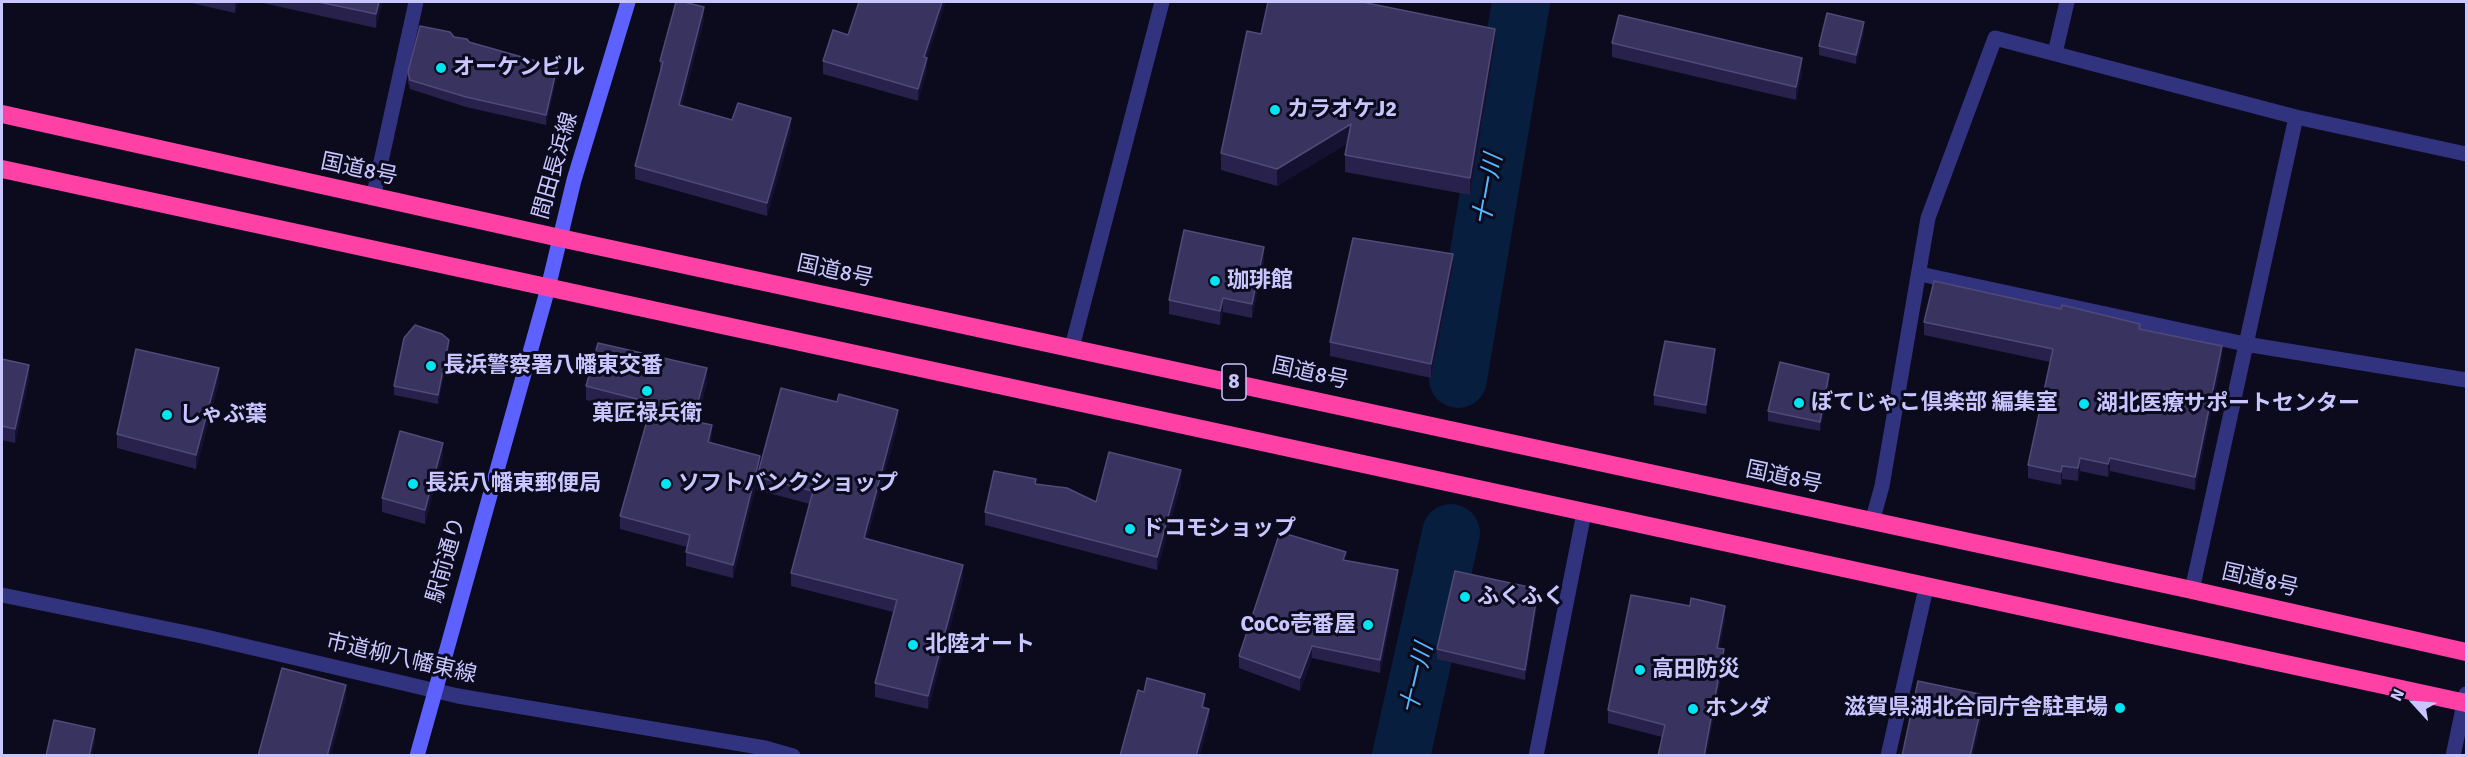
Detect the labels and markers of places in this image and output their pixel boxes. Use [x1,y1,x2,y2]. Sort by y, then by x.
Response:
place label: オーケンビル [453,55,585,81]
marker: オーケンビル [434,61,448,75]
place label: カラオケJ2 [1287,97,1397,123]
marker: カラオケJ2 [1268,103,1282,117]
place label: 珈琲館 [1227,268,1293,294]
marker: 珈琲館 [1208,274,1222,288]
place label: 長浜警察署八幡東交番 [443,353,663,379]
marker: 長浜警察署八幡東交番 [424,359,438,373]
marker: 菓匠禄兵衛 [640,384,654,398]
place label: ぼてじゃこ倶楽部 編集室 [1811,390,2058,416]
place label: 湖北医療サポートセンター [2096,391,2360,417]
marker: ぼてじゃこ倶楽部 編集室 [1792,396,1806,410]
marker: 湖北医療サポートセンター [2077,397,2091,411]
place label: 菓匠禄兵衛 [592,401,702,427]
place label: しゃぶ葉 [179,402,267,428]
marker: しゃぶ葉 [160,408,174,422]
place label: 長浜八幡東郵便局 [425,471,601,497]
place label: ソフトバンクショップ [678,471,898,497]
marker: 長浜八幡東郵便局 [406,477,420,491]
marker: ソフトバンクショップ [659,477,673,491]
place label: ドコモショップ [1142,516,1296,542]
marker: ドコモショップ [1123,522,1137,536]
place label: ふくふく [1477,584,1565,610]
marker: ふくふく [1458,590,1472,604]
place label: CoCo壱番屋 [1240,612,1356,638]
marker: CoCo壱番屋 [1361,618,1375,632]
place label: 北陸オート [925,632,1035,658]
marker: 北陸オート [906,638,920,652]
place label: 高田防災 [1652,657,1740,683]
marker: 高田防災 [1633,663,1647,677]
place label: 滋賀県湖北合同庁舎駐車場 [1844,695,2108,721]
place label: ホンダ [1705,696,1771,722]
marker: 滋賀県湖北合同庁舎駐車場 [2113,701,2127,715]
marker: ホンダ [1686,702,1700,716]

